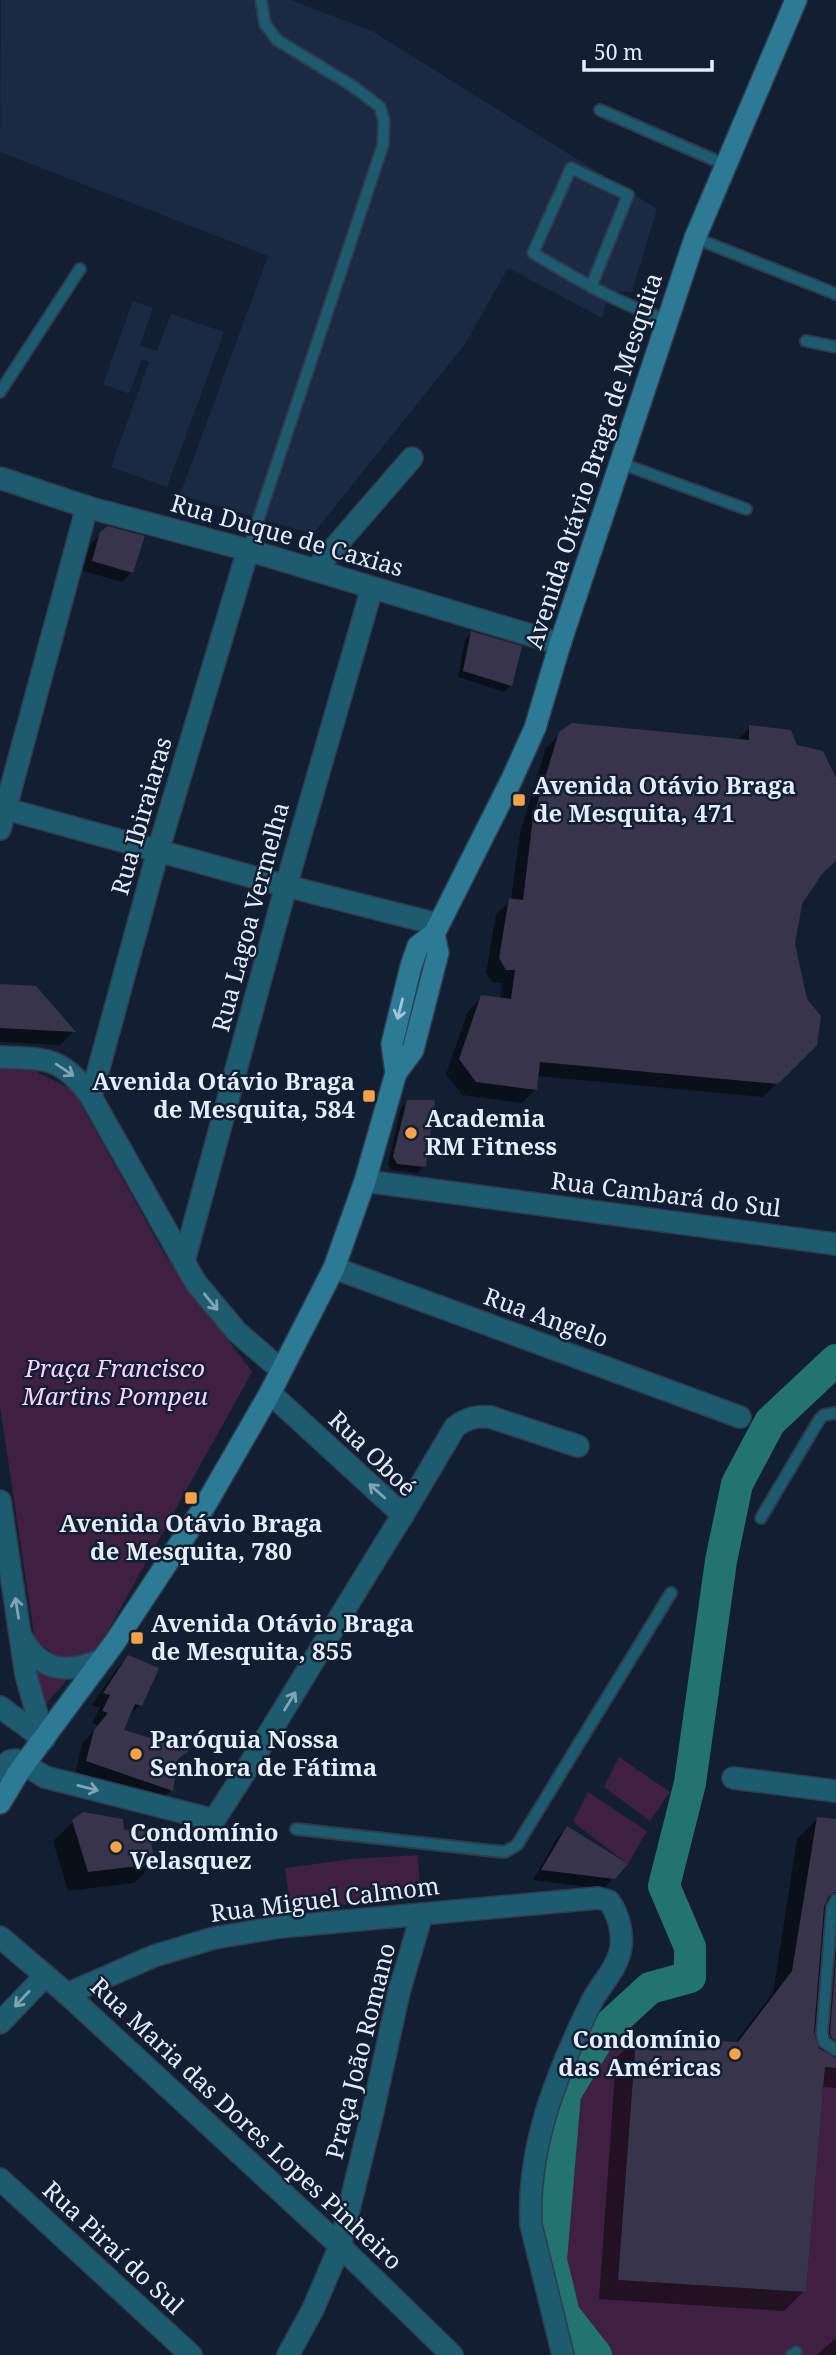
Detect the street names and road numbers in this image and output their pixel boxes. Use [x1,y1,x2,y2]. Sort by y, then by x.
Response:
street label: Avenida Otávio Braga de Mesquita [516,268,669,653]
street label: Rua Duque de Caxias [167,486,408,584]
street label: Rua Ibiraiaras [102,733,179,898]
street label: Rua Lagoa Vermelha [203,798,296,1035]
street label: Rua Cambará do Sul [550,1163,783,1224]
street label: Rua Angelo [480,1279,613,1354]
street label: Rua Oboé [322,1403,424,1503]
street label: Rua Miguel Calmom [208,1868,442,1929]
street label: Praça João Romano [317,1939,402,2162]
street label: Rua Maria das Dores Lopes Pinheiro [84,1969,410,2277]
street label: Rua Piraí do Sul [36,2173,192,2321]

